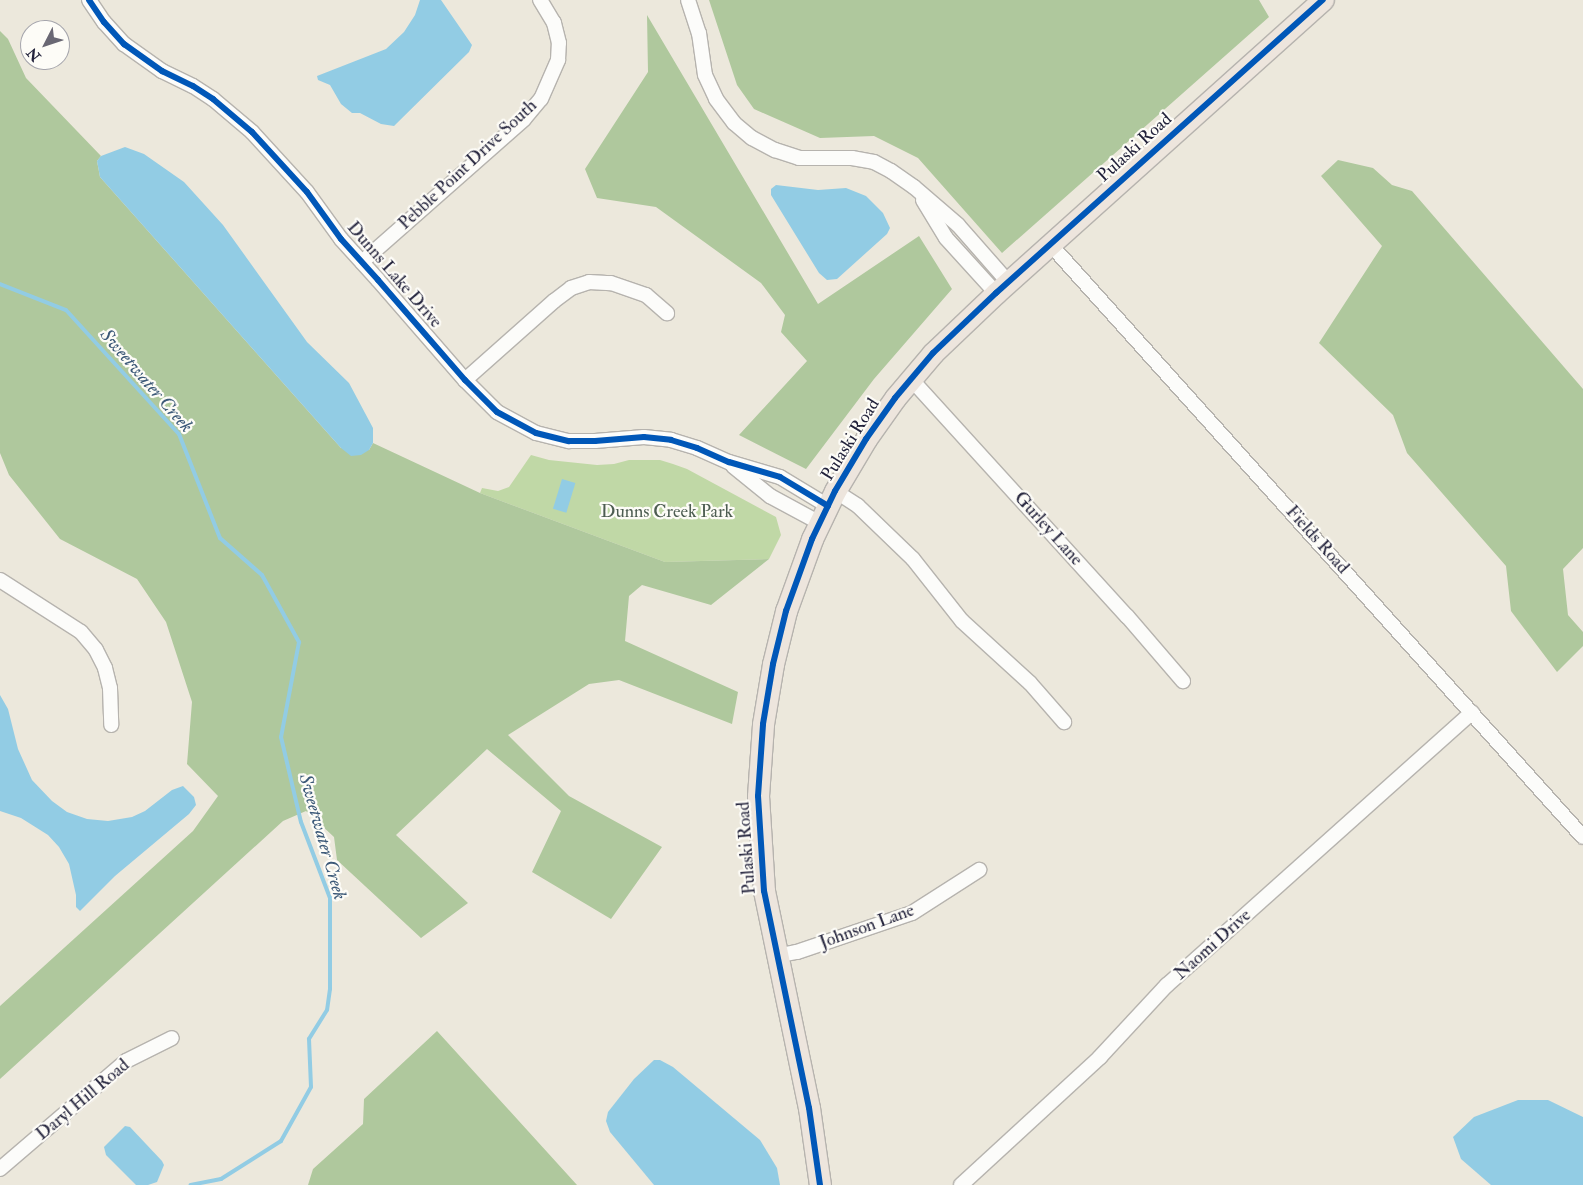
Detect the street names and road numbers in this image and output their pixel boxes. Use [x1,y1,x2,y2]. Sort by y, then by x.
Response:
street label: Pebble Point Drive South [394,95,542,235]
street label: Pulaski Road [1093,109,1177,187]
street label: Dunns Lake Drive [342,217,446,333]
street label: Pulaski Road [817,395,885,485]
street label: Gurley Lane [1009,488,1087,570]
street label: Fields Road [1281,501,1353,579]
street label: Pulaski Road [733,801,761,895]
street label: Johnson Lane [817,900,917,954]
street label: Naomi Drive [1170,905,1256,985]
street label: Daryl Hill Road [32,1055,134,1145]

